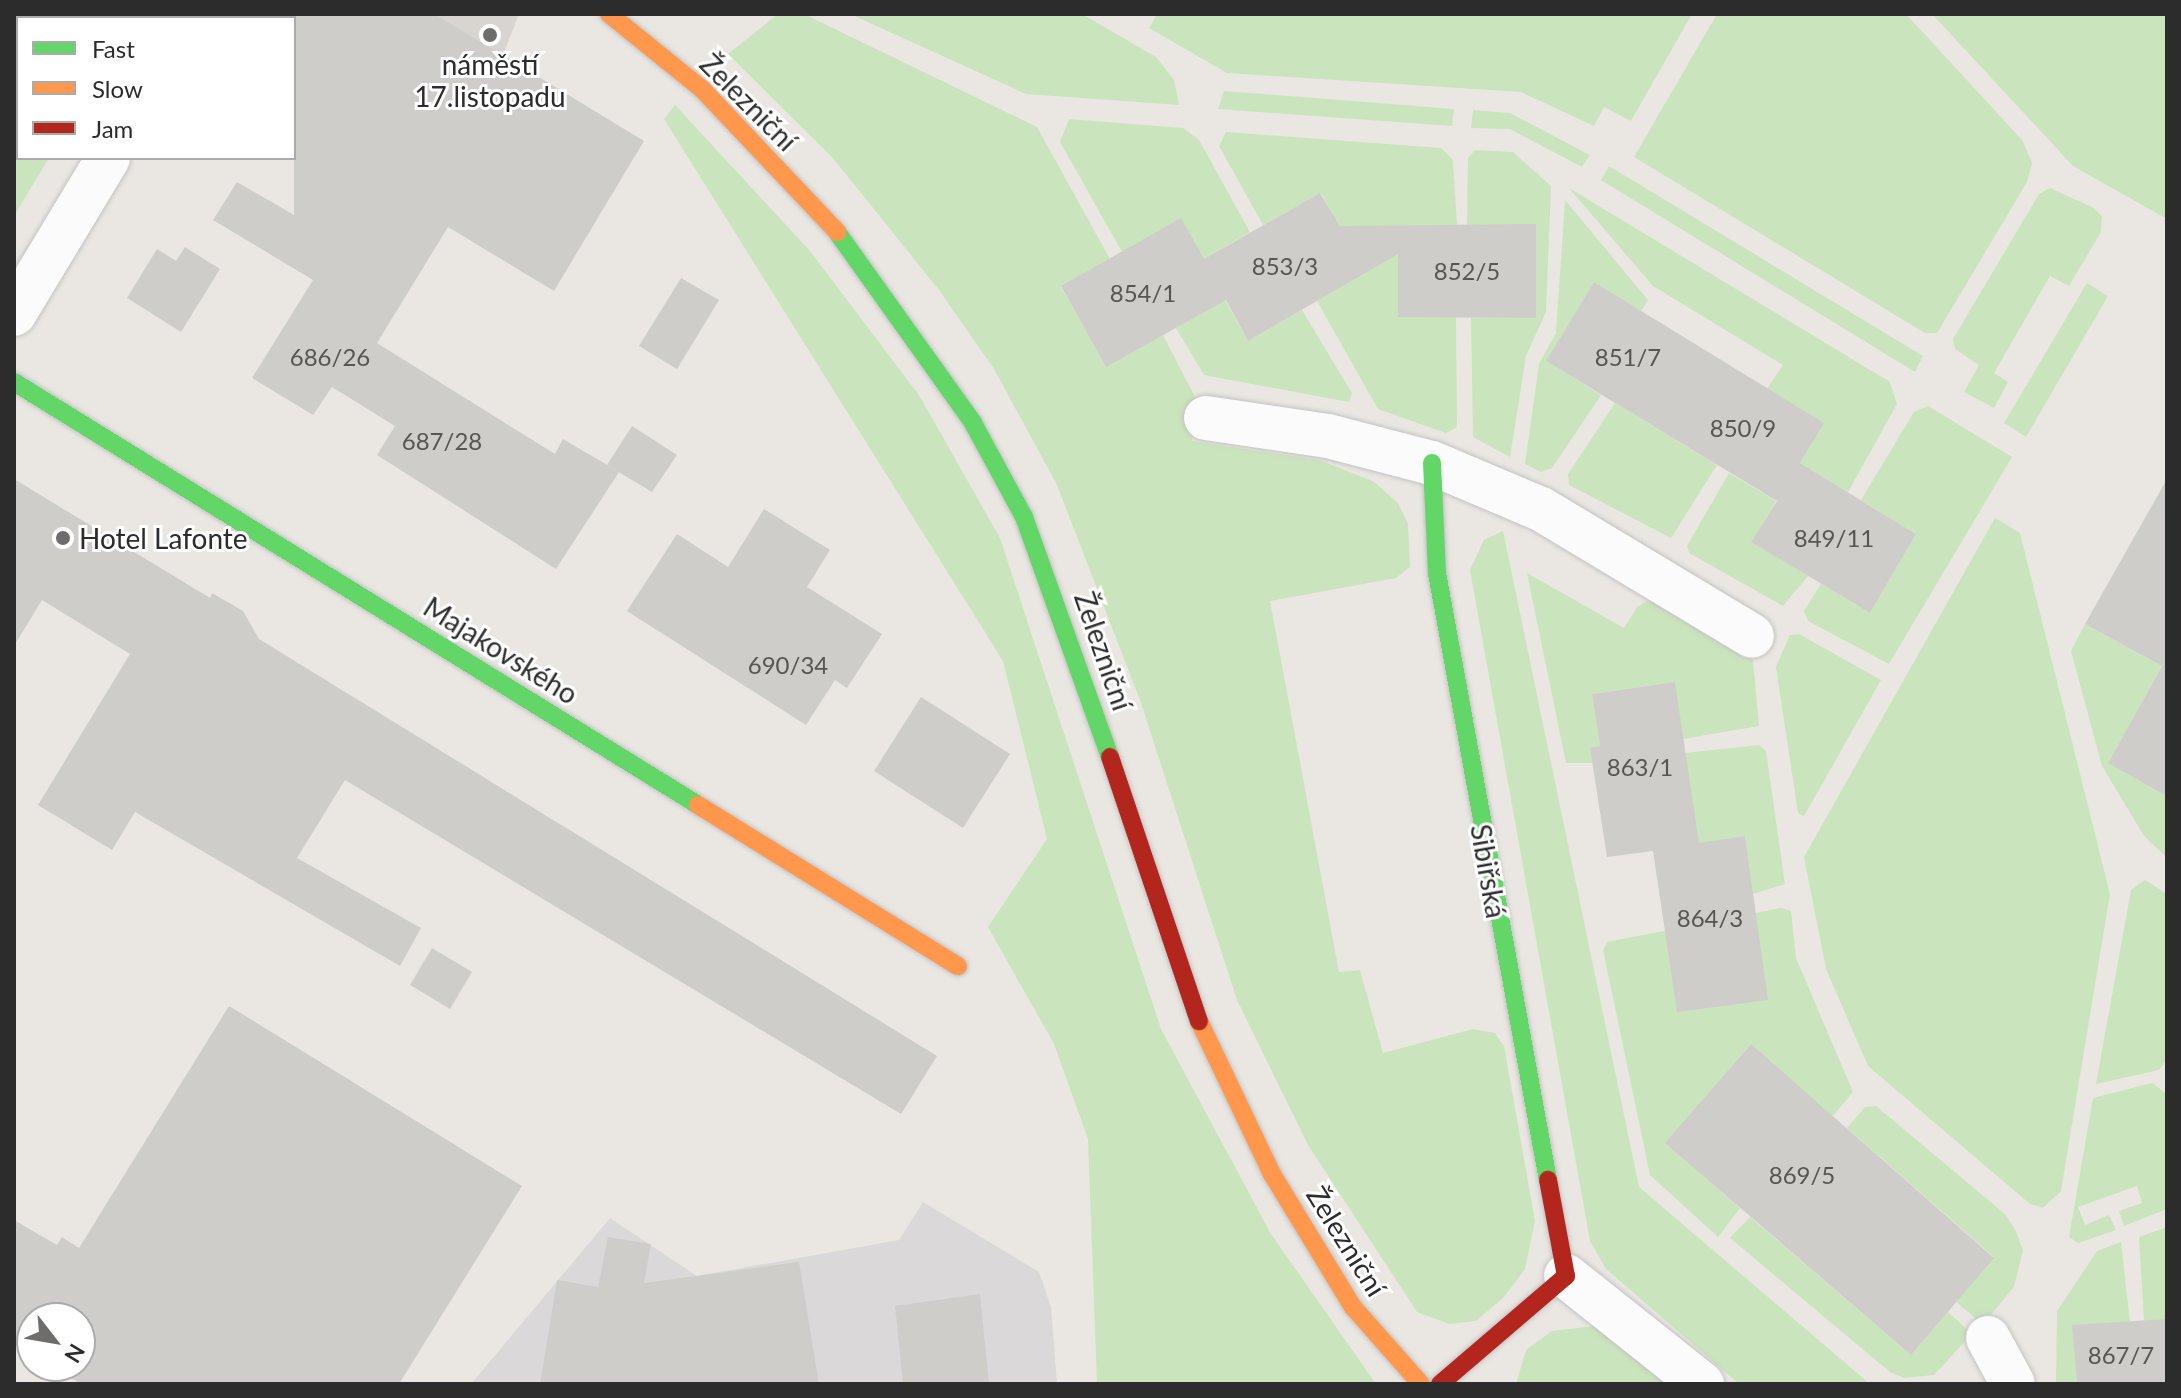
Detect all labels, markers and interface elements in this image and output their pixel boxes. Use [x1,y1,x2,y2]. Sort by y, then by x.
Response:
legend [16,16,296,160]
marker: náměstí 17.listopadu [481,26,499,44]
text: Fast [92,34,135,63]
place label: náměstí 17.listopadu [414,47,566,113]
street label: Železniční [694,47,804,157]
text: Slow [92,74,143,103]
text: Jam [92,114,133,143]
house number: 853/3 [1252,252,1318,280]
house number: 852/5 [1434,257,1500,285]
house number: 854/1 [1110,279,1176,307]
house number: 686/26 [290,343,370,371]
house number: 851/7 [1595,343,1661,371]
house number: 850/9 [1710,414,1776,442]
house number: 687/28 [402,427,482,455]
place label: Hotel Lafonte [79,521,248,555]
house number: 849/11 [1794,524,1874,552]
marker: Hotel Lafonte [54,529,72,547]
street label: Železniční [1068,587,1140,715]
street label: Majakovského [418,589,584,711]
house number: 690/34 [748,651,828,679]
house number: 863/1 [1607,753,1673,781]
street label: Sibiřská [1464,822,1514,920]
house number: 864/3 [1677,904,1743,932]
house number: 869/5 [1769,1161,1835,1189]
street label: Železniční [1300,1180,1394,1302]
north arrow [16,1302,96,1382]
text: N [59,1339,91,1368]
house number: 867/7 [2088,1341,2154,1369]

